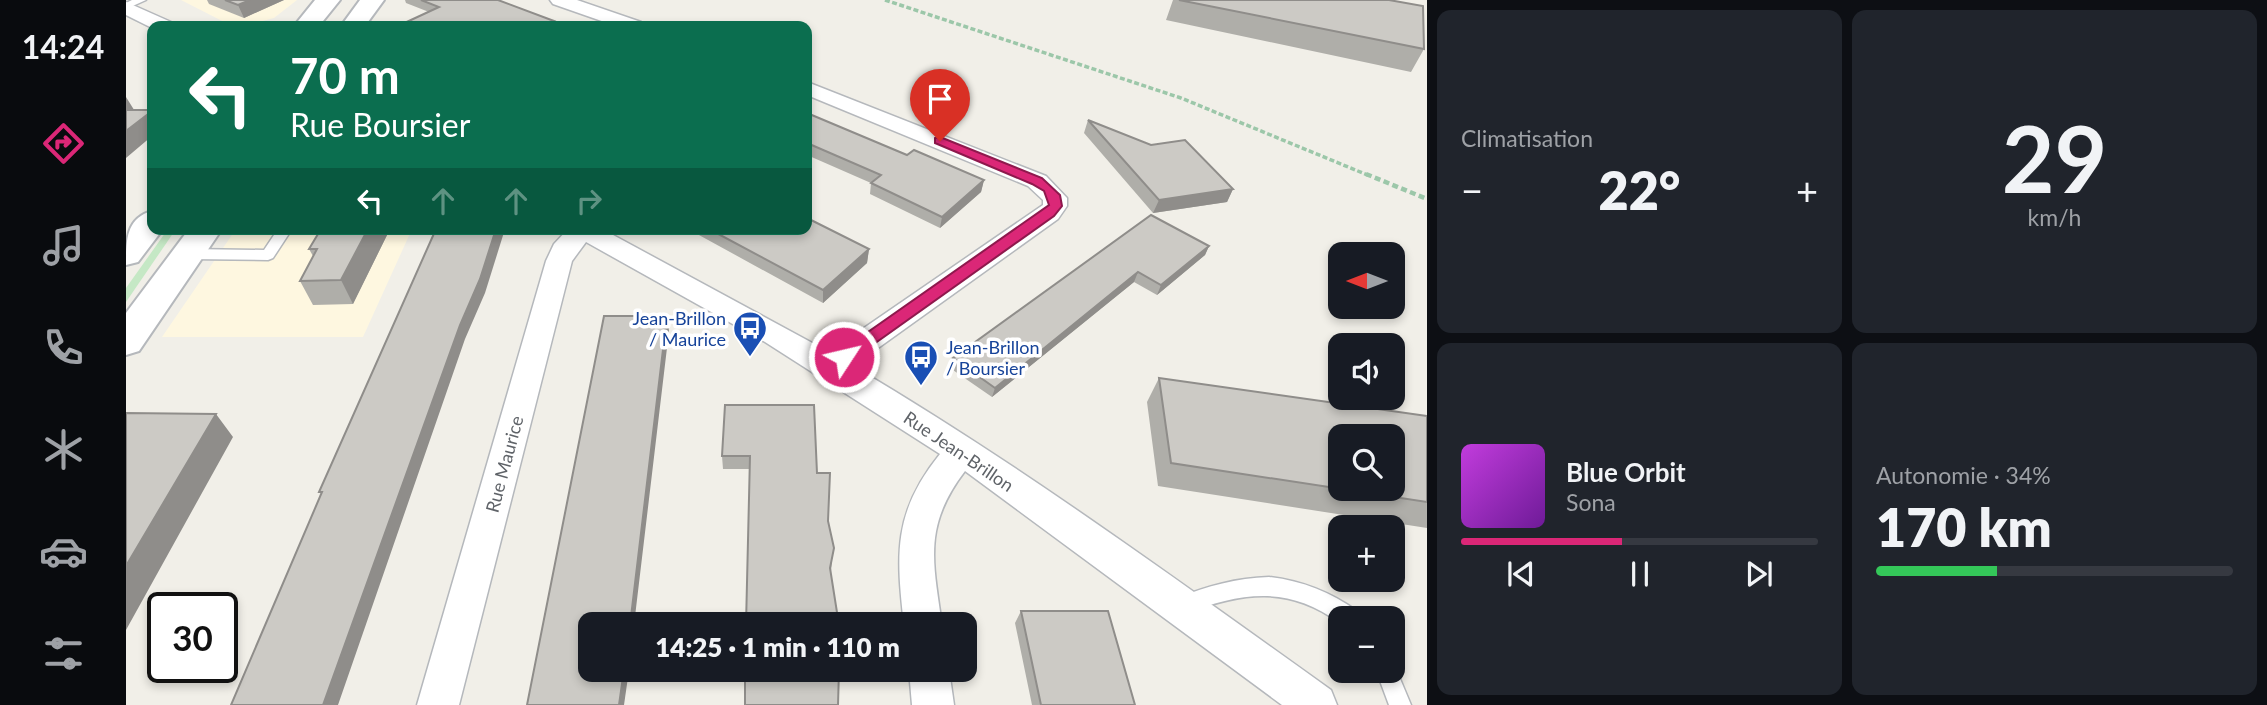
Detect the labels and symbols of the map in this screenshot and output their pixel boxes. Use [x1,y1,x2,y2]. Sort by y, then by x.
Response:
pin [910,69,970,141]
north arrow [1328,242,1405,318]
place label: Jean-Brillon / Maurice [632,307,726,350]
bus stop icon: Jean-Brillon / Maurice [731,309,769,358]
position arrow [807,320,881,394]
place label: Jean-Brillon / Boursier [946,336,1040,379]
bus stop icon: Jean-Brillon / Boursier [902,338,940,387]
street label: Rue Jean-Brillon [900,406,1018,496]
street label: Rue Maurice [481,413,527,515]
speed limit sign: 30 [147,592,238,683]

